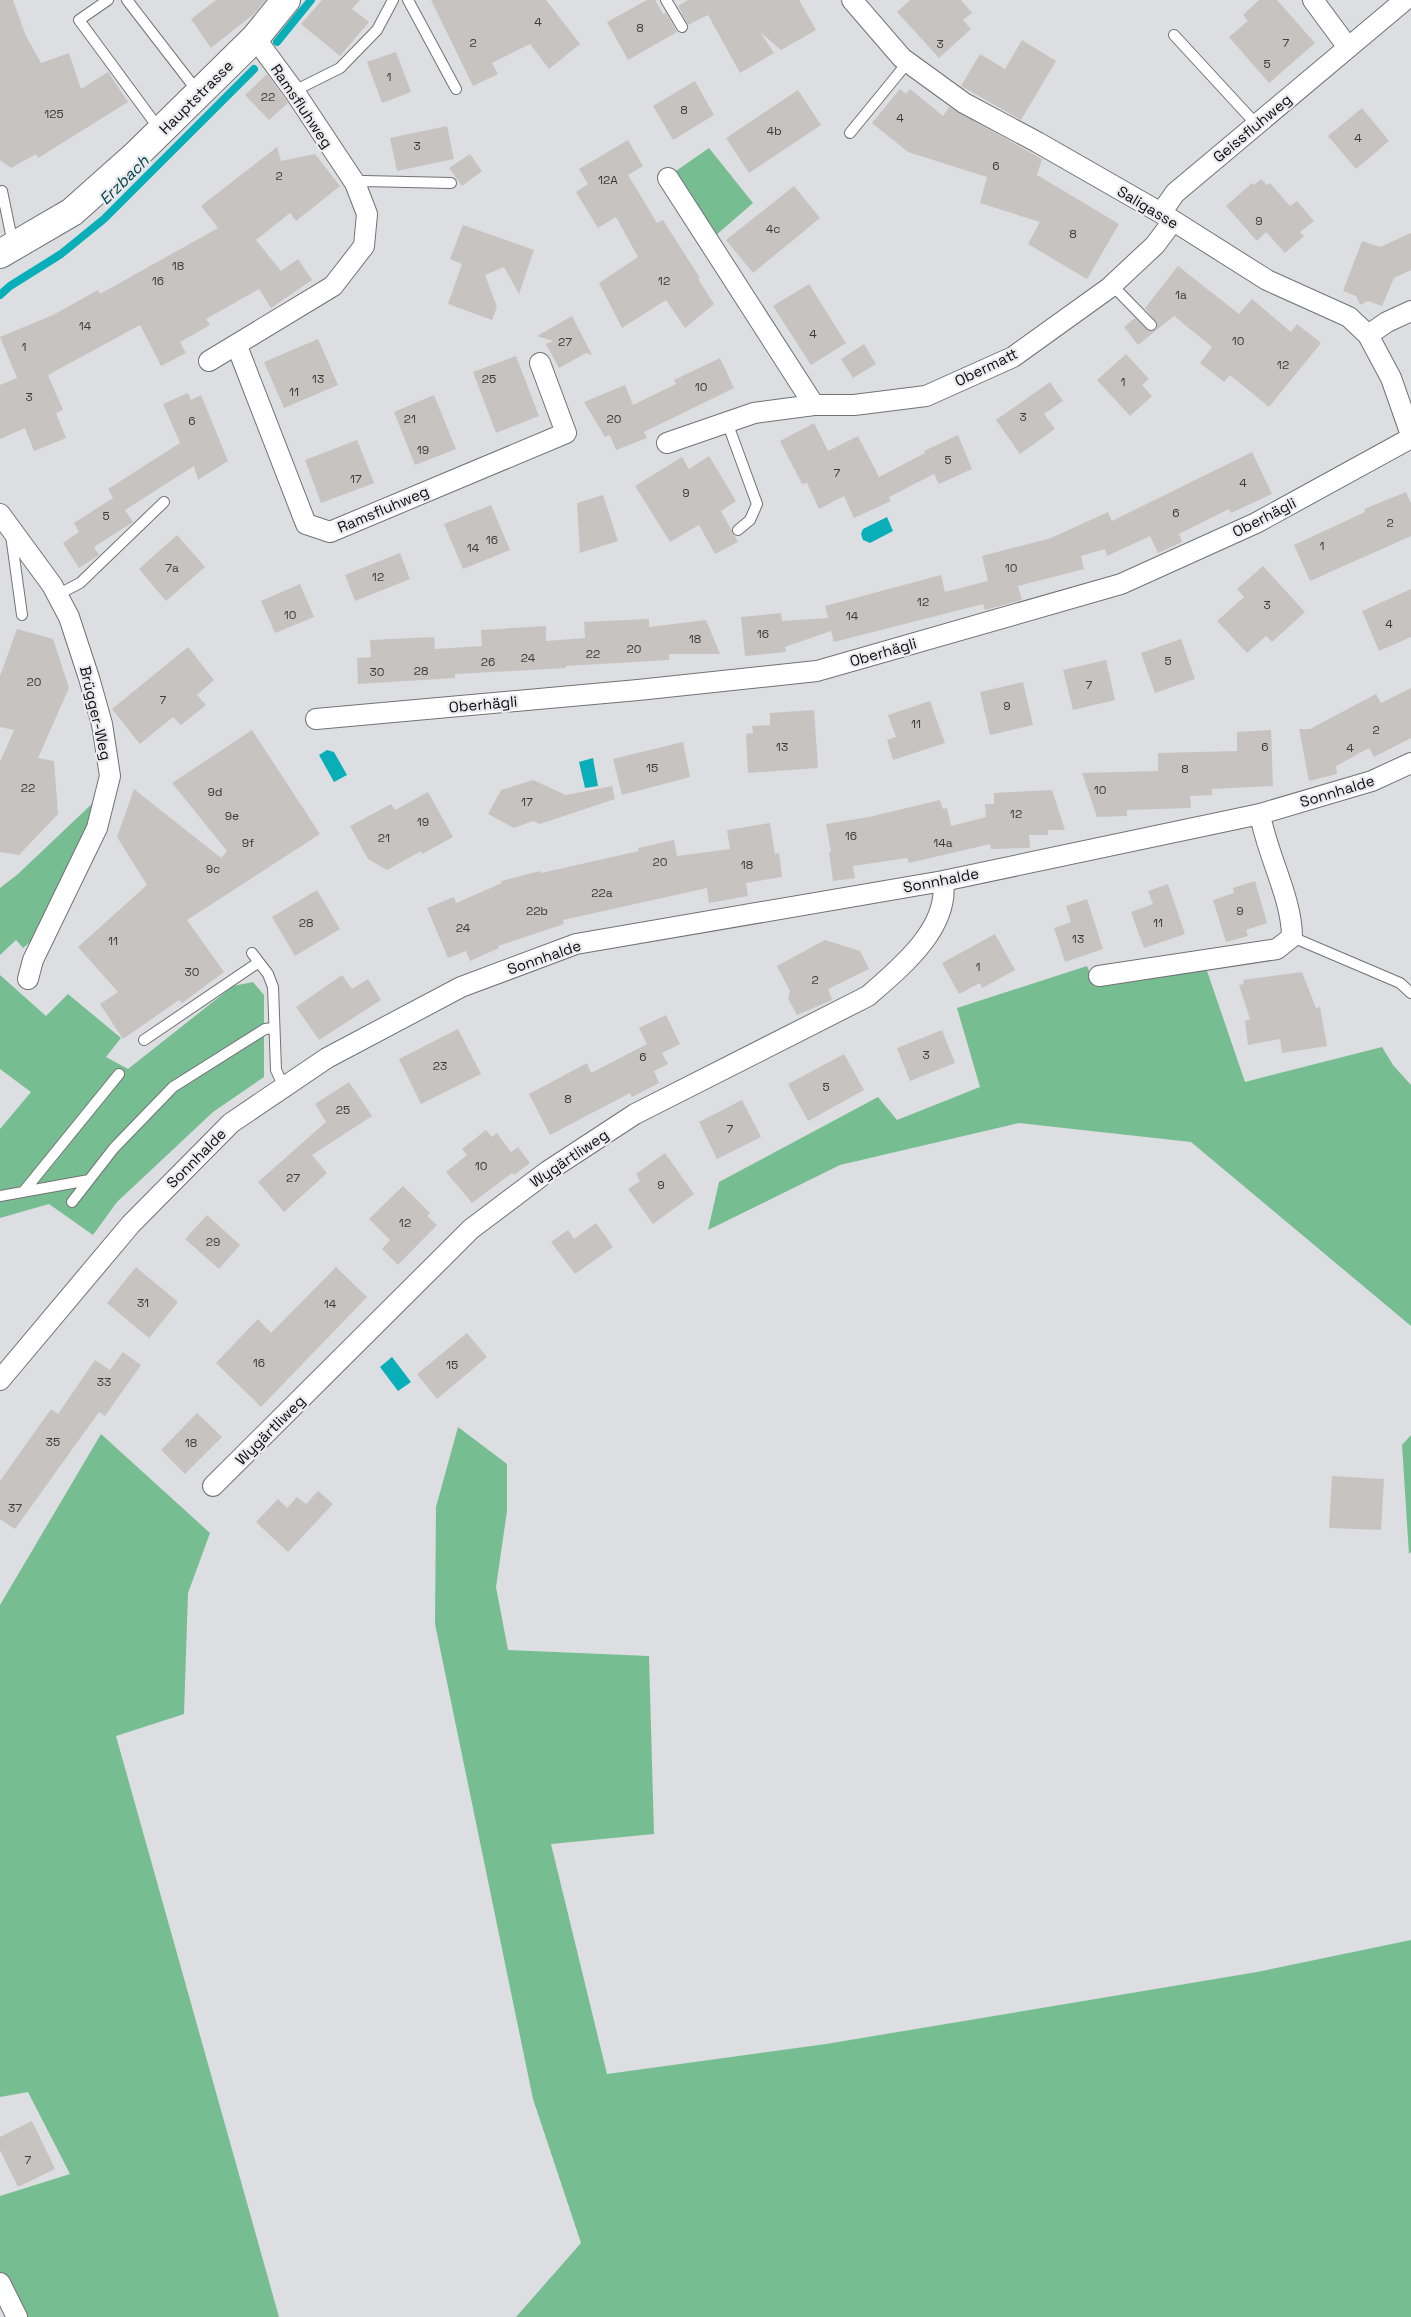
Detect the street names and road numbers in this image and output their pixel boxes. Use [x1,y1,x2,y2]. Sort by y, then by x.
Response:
street label: Hauptstrasse [155,56,237,138]
street label: Ramsfluhweg [267,60,337,152]
street label: Geissfluhweg [1209,90,1295,166]
street label: Saligasse [1114,181,1182,233]
street label: Obermatt [952,344,1021,390]
street label: Ramsfluhweg [334,481,432,537]
street label: Oberhägli [1229,493,1299,541]
street label: Oberhägli [847,633,919,671]
street label: Brügger-Weg [76,664,116,762]
street label: Oberhägli [448,692,518,716]
street label: Sonnhalde [1297,771,1377,811]
street label: Sonnhalde [901,863,981,897]
street label: Sonnhalde [505,935,584,978]
street label: Sonnhalde [162,1124,230,1192]
street label: Wygärtliweg [526,1125,612,1191]
street label: Wygärtliweg [231,1391,309,1469]

